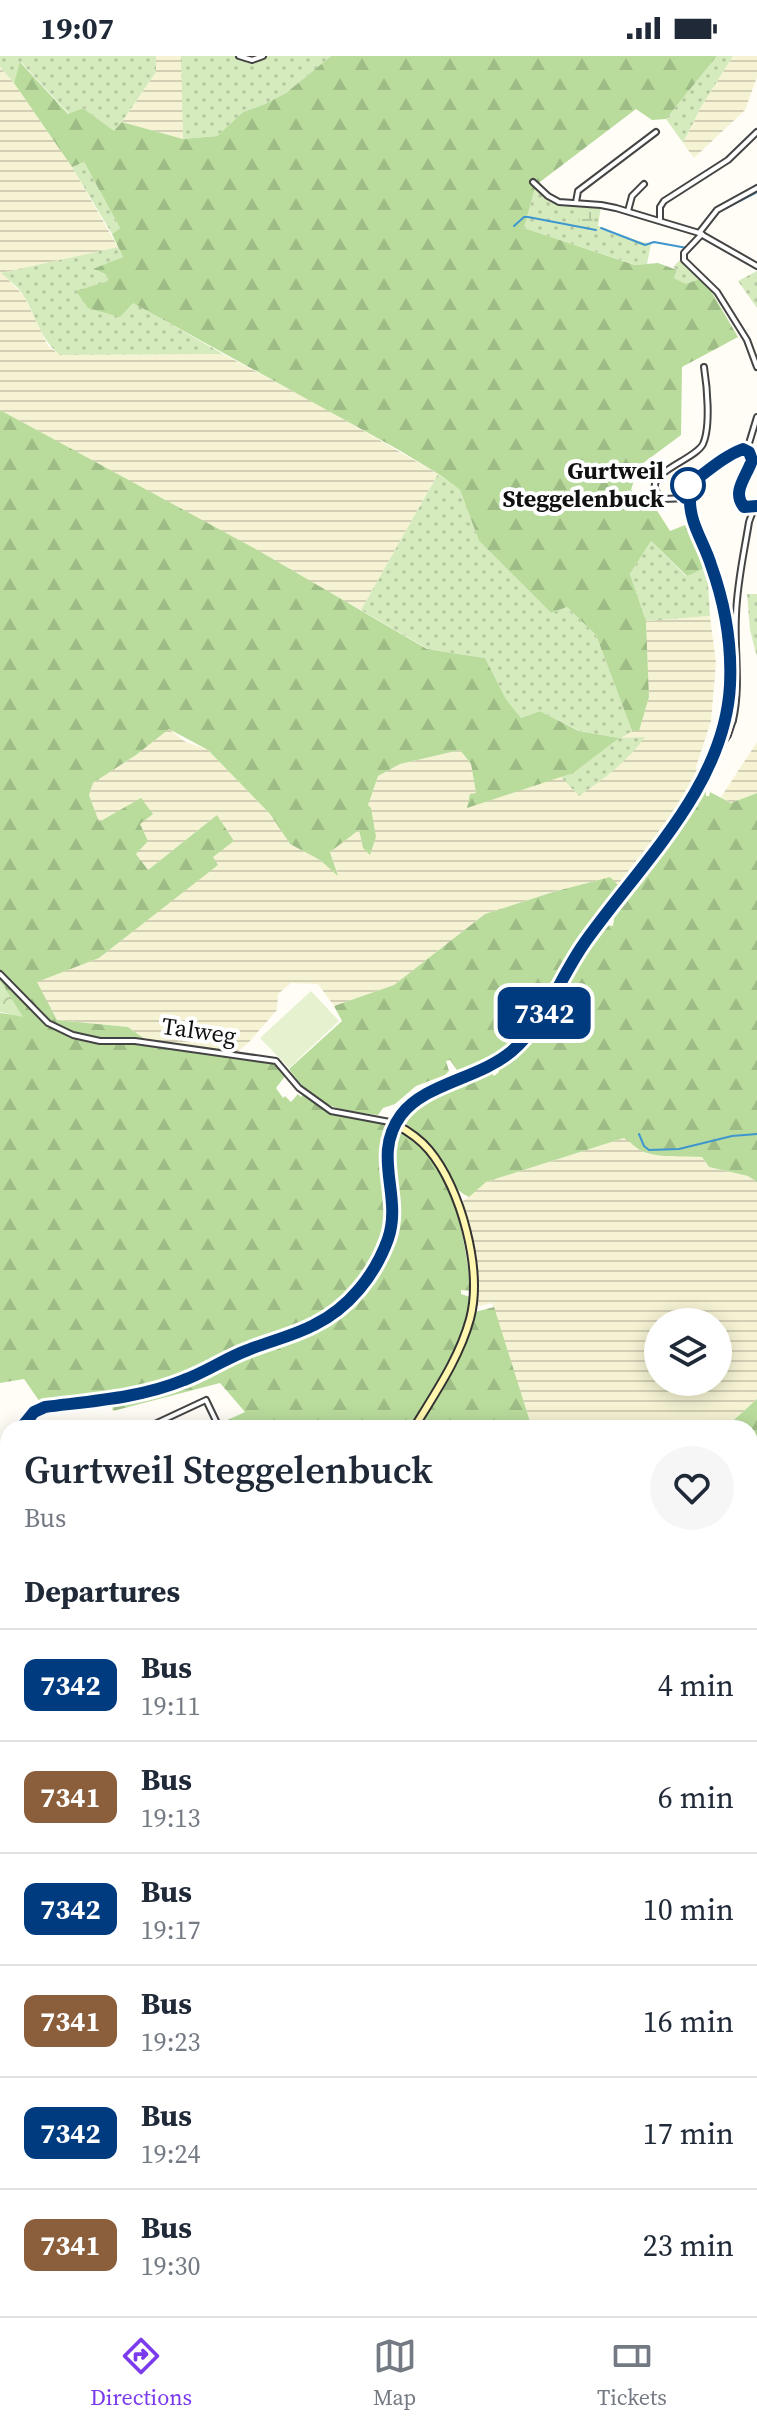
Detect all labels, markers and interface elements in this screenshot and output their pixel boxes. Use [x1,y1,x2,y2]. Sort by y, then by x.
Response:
text: 19:07 [40,8,114,49]
place label: Gurtweil Steggelenbuck [503,454,665,515]
marker: Gurtweil Steggelenbuck [671,468,705,502]
line badge: 7342 [488,987,600,1039]
text: 7342 [514,994,574,1032]
street label: Talweg [160,1009,239,1052]
map controls [644,1308,732,1396]
button: layers [644,1308,732,1396]
text: Gurtweil Steggelenbuck [24,1444,433,1496]
button: heart [650,1446,734,1530]
text: Bus [24,1500,66,1536]
text: Departures [24,1571,180,1612]
text: Bus [141,1647,192,1688]
text: 4 min [658,1665,734,1706]
text: 7342 [40,1666,101,1704]
text: 19:11 [141,1688,201,1724]
text: Bus [141,1759,192,1800]
text: 6 min [658,1777,734,1818]
text: 7341 [40,1778,101,1816]
text: 19:13 [141,1800,201,1836]
text: Bus [141,1871,192,1912]
text: 10 min [643,1889,734,1930]
text: 7342 [40,1890,101,1928]
text: 19:17 [141,1912,201,1948]
text: Bus [141,1983,192,2024]
text: 16 min [643,2001,734,2042]
text: 7341 [40,2002,101,2040]
text: 19:23 [141,2024,201,2060]
text: Bus [141,2095,192,2136]
text: 17 min [643,2113,734,2154]
text: 7342 [40,2114,101,2152]
text: 19:24 [141,2136,201,2172]
text: Bus [141,2207,192,2248]
text: 23 min [643,2225,734,2266]
text: 7341 [40,2226,101,2264]
text: 19:30 [141,2248,201,2284]
tab: Directions [90,2334,192,2412]
tab: Map [373,2334,417,2412]
tab: Tickets [597,2334,667,2412]

